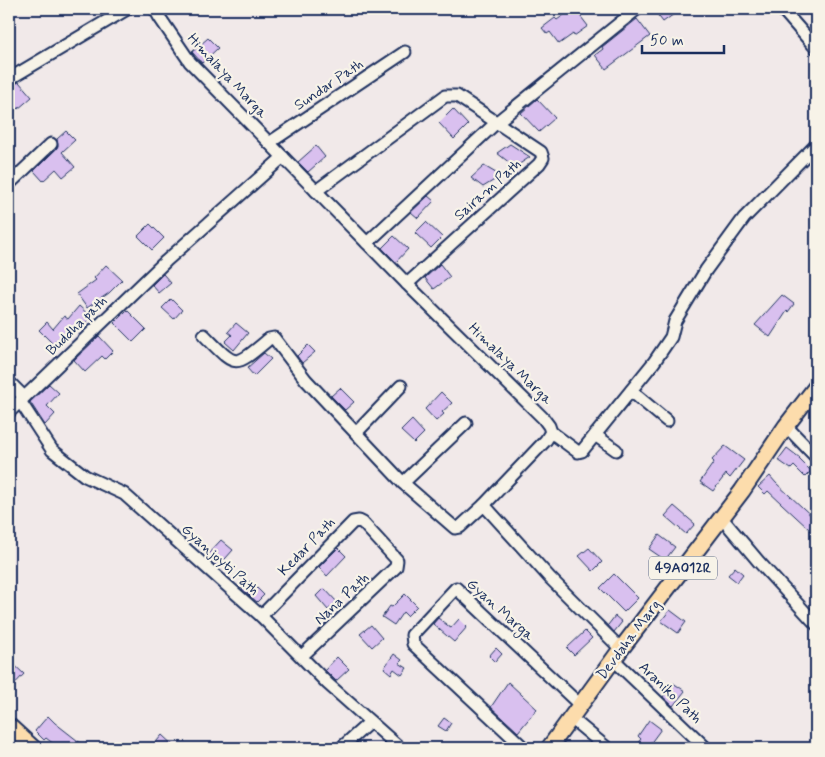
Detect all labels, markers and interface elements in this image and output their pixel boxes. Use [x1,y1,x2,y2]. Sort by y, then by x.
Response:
scale bar [642,22,725,54]
street label: Himalaya Marga [182,29,272,124]
text: 50 m [650,31,684,51]
street label: Sundar Path [290,54,368,116]
street label: Sairam Path [450,155,526,225]
street label: Buddha path [42,292,112,360]
street label: Himalaya Marga [464,319,557,410]
street label: Kedar Path [274,513,340,581]
street label: Gyanjoyti Path [177,520,263,600]
road number: 49A012R [649,556,717,580]
street label: Nana Path [310,568,374,630]
street label: Gyan Marga [461,574,539,647]
street label: Devdaha Marg [592,596,666,684]
street label: Araniko Path [634,658,706,728]

